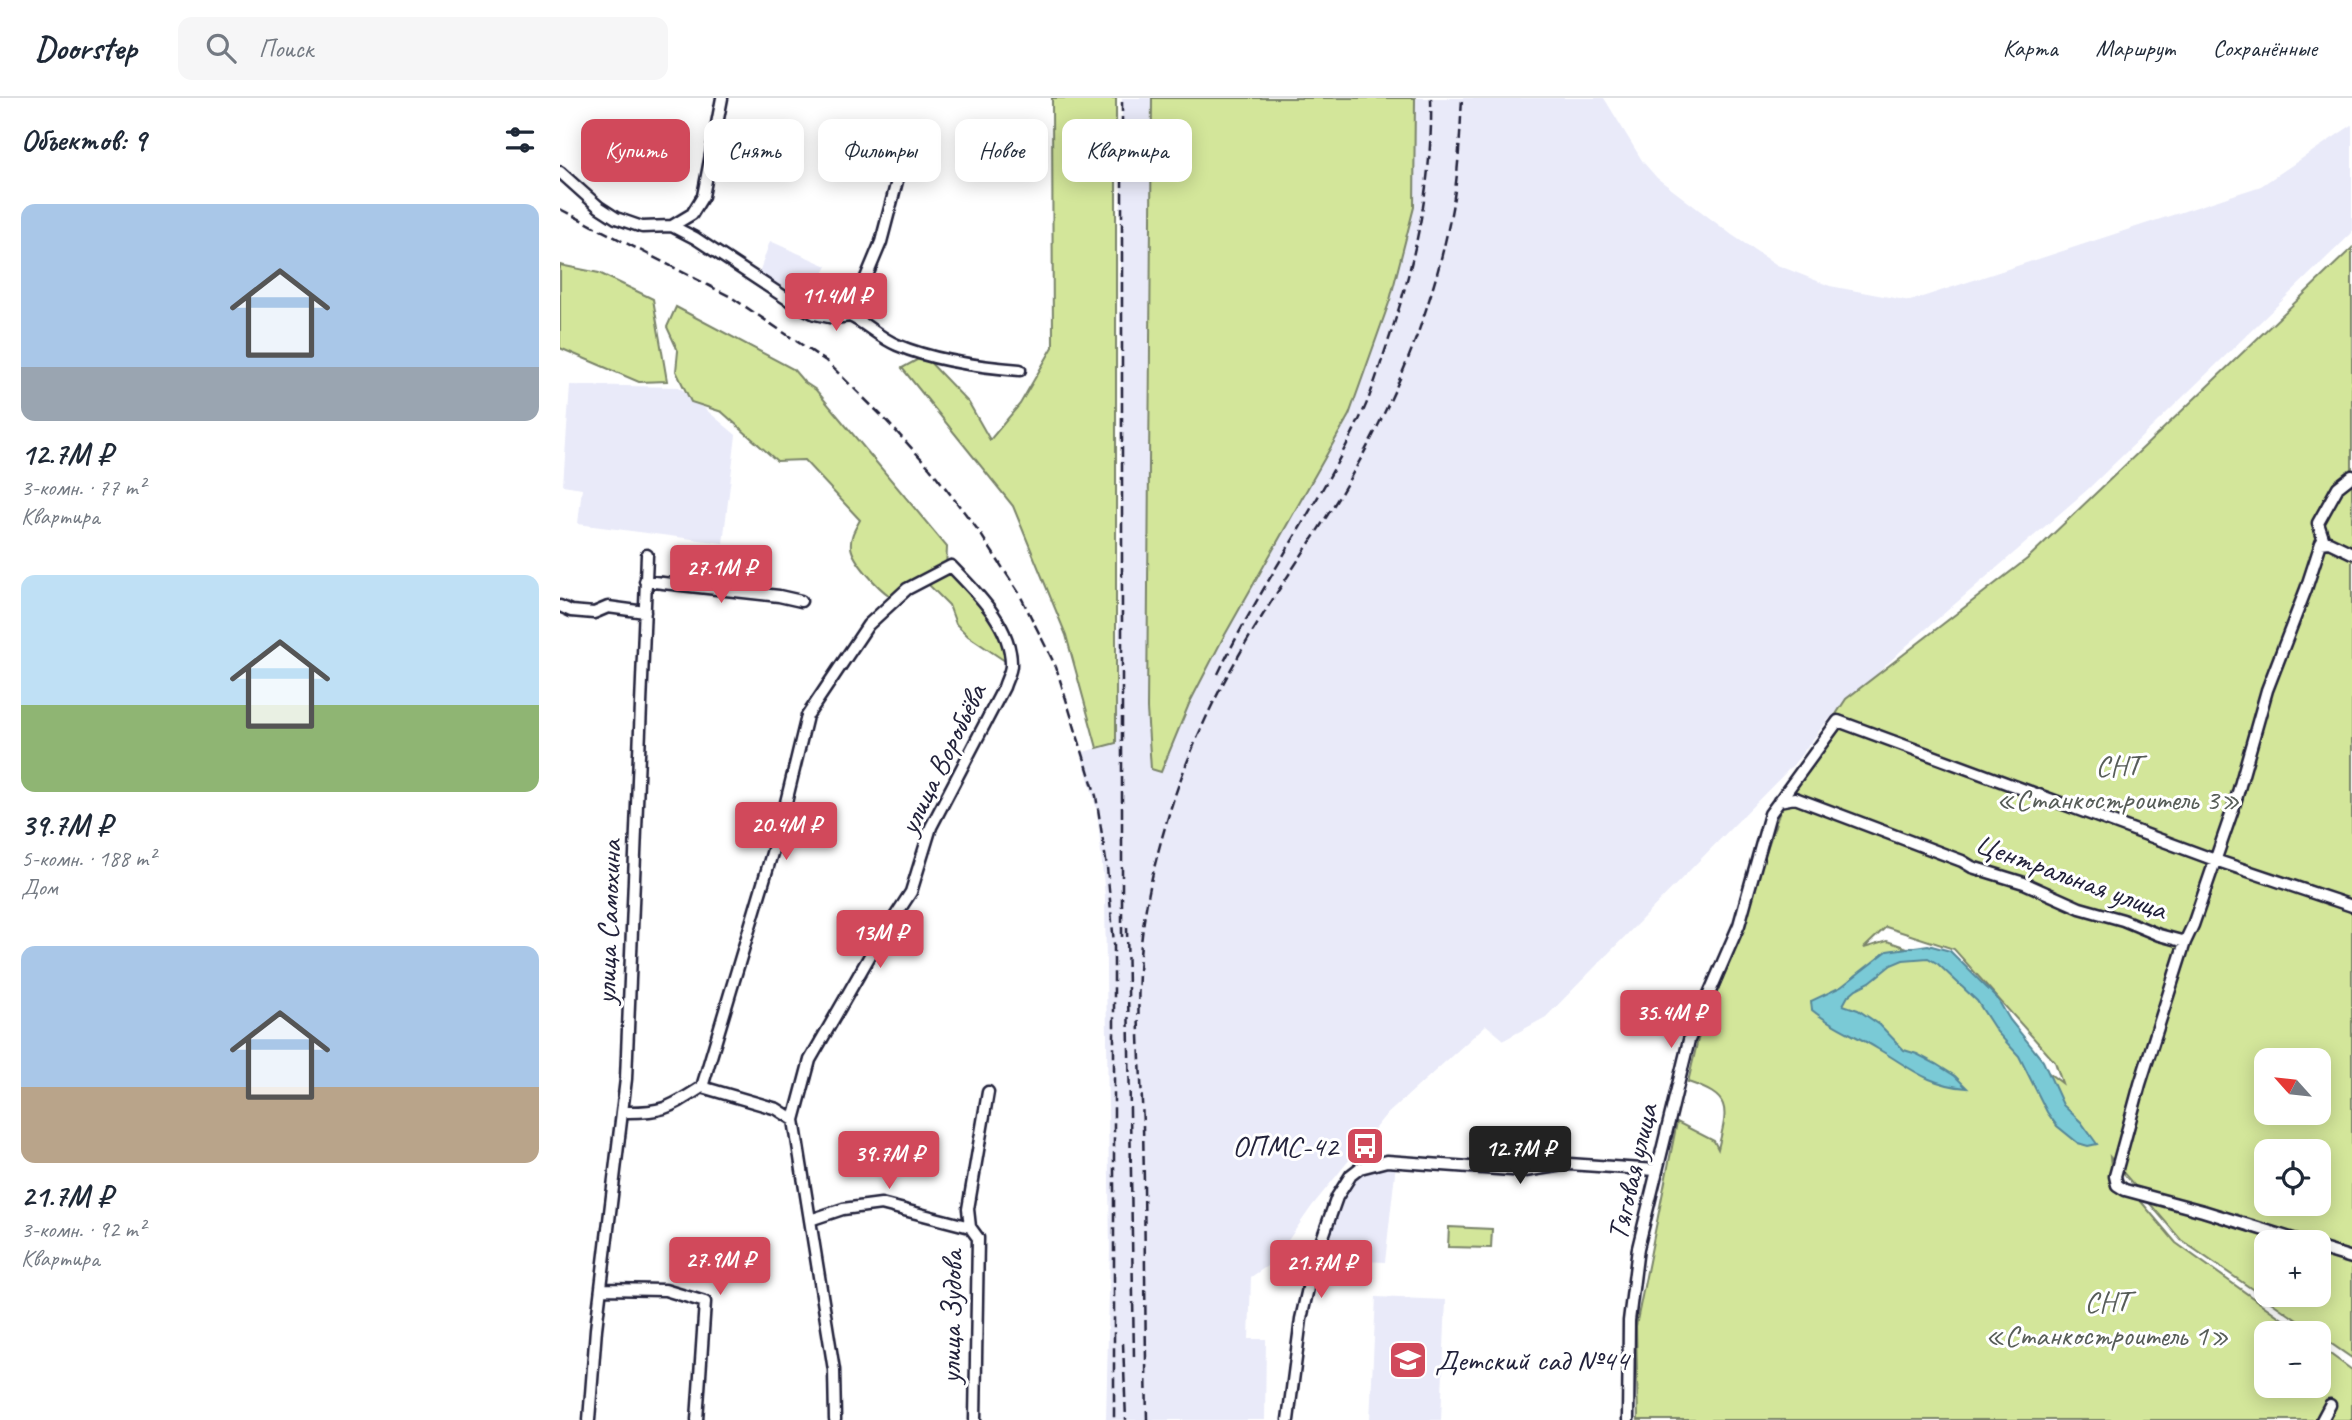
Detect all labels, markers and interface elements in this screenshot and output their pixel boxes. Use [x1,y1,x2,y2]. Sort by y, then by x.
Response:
search box [178,17,668,80]
text: Doorstep [35,27,136,69]
icon: search [202,29,240,67]
text: Поиск [258,32,313,65]
text: Карта [2003,33,2058,63]
text: Маршрут [2096,33,2175,63]
text: Сохранённые [2213,33,2317,63]
chip: Купить [581,119,690,182]
chip: Снять [704,119,804,182]
chip: Фильтры [818,119,941,182]
chip: Новое [955,119,1048,182]
chip: Квартира [1062,119,1192,182]
text: Объектов: 9 [21,121,146,159]
icon: filters [501,121,539,159]
icon: home [217,250,343,376]
pin: 11.4M ₽ [771,274,901,333]
text: 11.4M ₽ [801,281,871,310]
text: 12.7M ₽ [21,435,112,473]
text: 3-комн. · 77 m² [21,473,145,502]
text: Квартира [21,502,99,531]
pin: 27.1M ₽ [656,546,786,605]
text: 27.1M ₽ [686,553,756,582]
icon: home [217,621,343,747]
street label: улица Воробьёва [888,676,996,842]
park label: СНТ «Станкостроитель 3» [1996,746,2240,818]
pin: 20.4M ₽ [721,802,851,862]
text: 39.7M ₽ [21,806,112,844]
text: 20.4M ₽ [751,810,821,839]
street label: Центральная улица [1970,824,2174,929]
street label: улица Самохина [586,837,630,1007]
text: 5-комн. · 188 m² [21,844,155,873]
text: Дом [21,873,58,902]
pin: 13M ₽ [831,910,929,970]
text: 13M ₽ [853,918,907,947]
pin: 35.4M ₽ [1606,990,1736,1050]
icon: home [217,992,343,1118]
text: 35.4M ₽ [1636,998,1706,1027]
north arrow [2254,1048,2331,1125]
map controls [2254,1048,2331,1398]
street label: Тяговая улица [1598,1098,1667,1244]
bus stop icon: ОПМС-42 [1344,1125,1386,1167]
pin: 12.7M ₽ [1455,1126,1585,1186]
place label: ОПМС-42 [1232,1127,1340,1165]
pin: 39.7M ₽ [824,1132,954,1191]
text: 12.7M ₽ [1485,1134,1555,1163]
text: 39.7M ₽ [854,1139,924,1168]
button: locate [2254,1139,2331,1216]
text: 21.7M ₽ [21,1177,112,1215]
text: 3-комн. · 92 m² [21,1215,145,1244]
button: + [2254,1230,2331,1307]
pin: 27.9M ₽ [655,1238,785,1297]
pin: 21.7M ₽ [1256,1240,1386,1300]
text: Квартира [21,1244,99,1273]
text: 27.9M ₽ [685,1245,755,1274]
street label: улица Зудова [931,1247,971,1386]
text: 21.7M ₽ [1286,1248,1356,1277]
park label: СНТ «Станкостроитель 1» [1985,1282,2229,1354]
button: − [2254,1321,2331,1398]
school or university icon: Детский сад №44 [1387,1339,1429,1381]
place label: Детский сад №44 [1435,1341,1631,1379]

